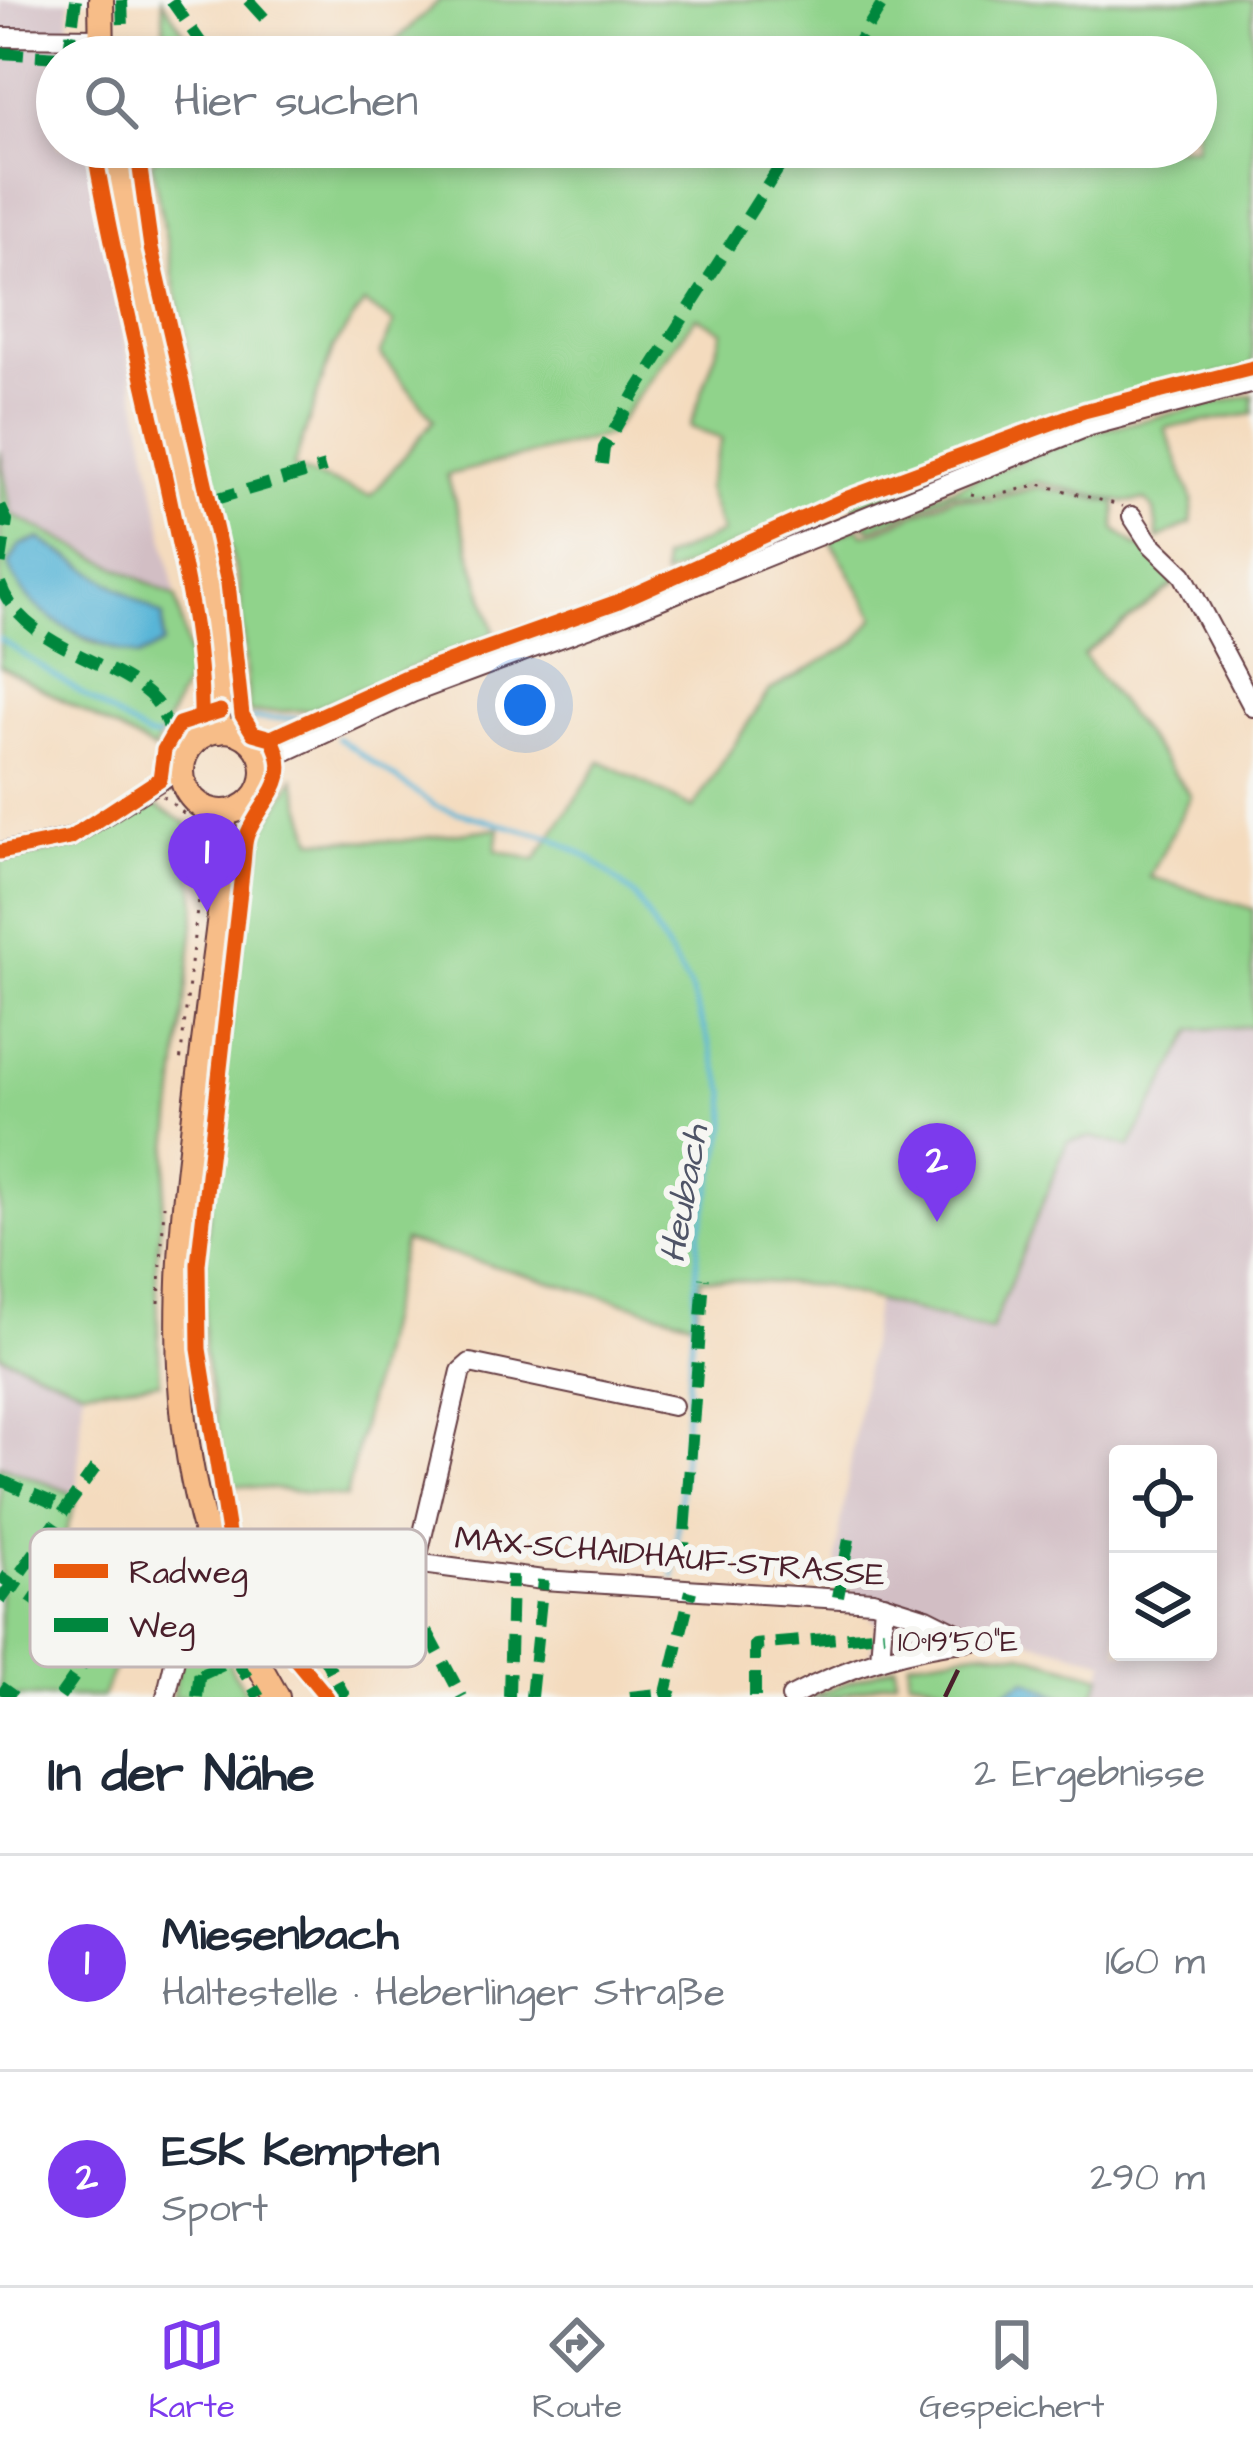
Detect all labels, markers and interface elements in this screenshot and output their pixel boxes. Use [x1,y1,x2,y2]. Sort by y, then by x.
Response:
search box [36,36,1217,168]
icon: search [78,69,144,135]
text: Hier suchen [174,71,418,133]
your location [495,675,555,735]
pin: 1 [168,813,246,912]
water label: Heubach [648,1119,723,1267]
pin: 2 [898,1123,976,1222]
map controls [1109,1445,1217,1661]
button: locate [1109,1445,1217,1553]
street label: MAX-SCHAIDHAUF-STRASSE [453,1515,887,1599]
legend [30,1529,426,1667]
text: Radweg [129,1550,248,1598]
button: layers [1109,1553,1217,1661]
text: Weg [129,1604,195,1652]
text: 10°19'50"E [898,1621,1018,1663]
text: In der Nähe [48,1740,315,1811]
text: 2 Ergebnisse [974,1748,1205,1802]
text: Miesenbach [162,1905,399,1967]
text: 1 [85,1936,90,1990]
text: 160 m [1105,1936,1205,1990]
text: Haltestelle · Heberlinger Straße [162,1967,725,2021]
text: ESK Kempten [162,2121,440,2183]
text: 2 [76,2152,98,2206]
text: 290 m [1090,2152,1205,2206]
text: Sport [162,2183,268,2237]
tab: Karte [149,2312,235,2430]
tab: Route [532,2312,622,2430]
tab: Gespeichert [919,2312,1104,2430]

